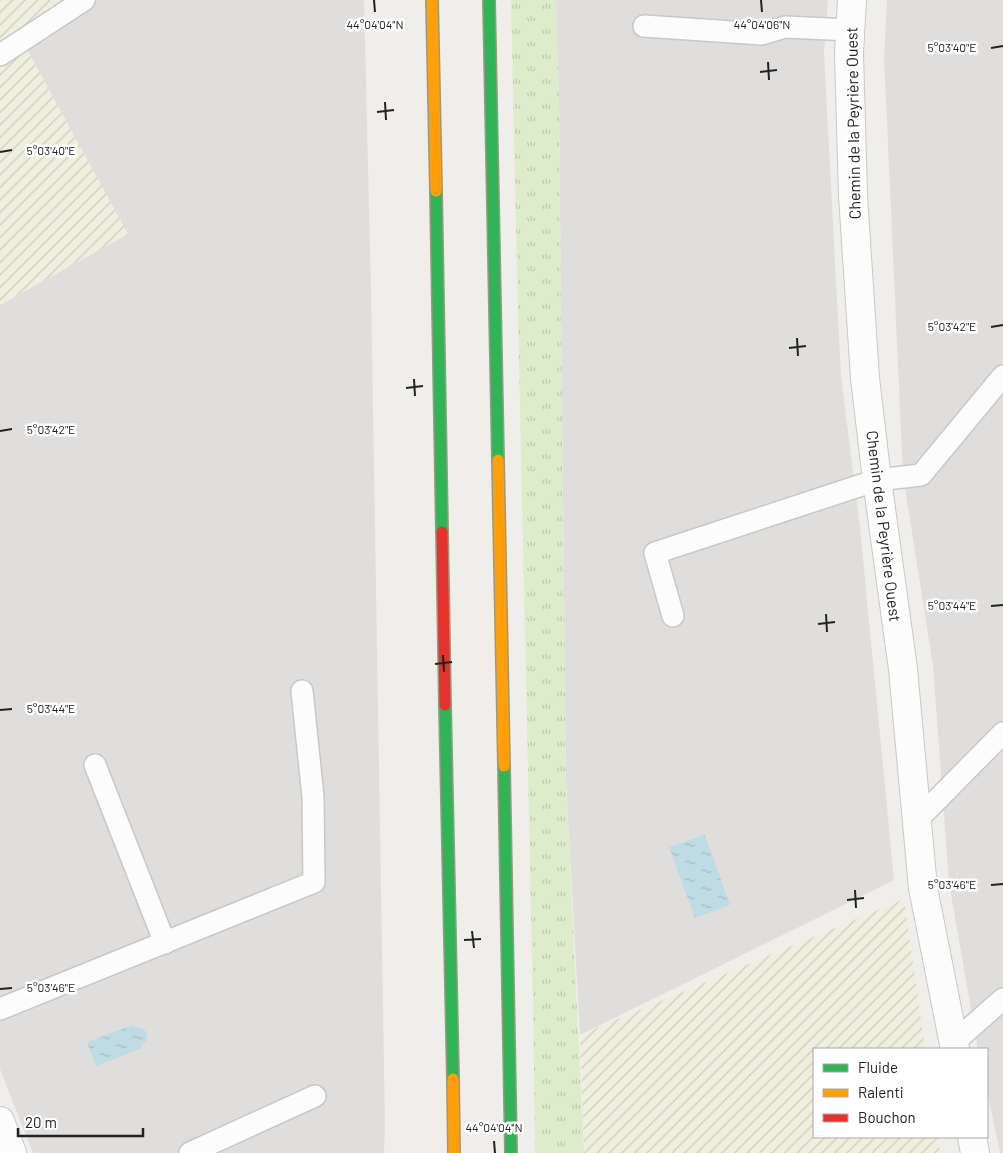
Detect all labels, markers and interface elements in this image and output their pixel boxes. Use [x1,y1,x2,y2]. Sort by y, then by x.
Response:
text: 44°04'04"N [346,17,404,31]
text: 44°04'06"N [734,17,790,31]
street label: Chemin de la Peyrière Ouest [841,27,864,219]
text: 5°03'40"E [928,40,976,54]
text: 5°03'40"E [27,143,75,157]
text: 5°03'42"E [928,319,976,333]
text: 5°03'42"E [27,422,75,436]
street label: Chemin de la Peyrière Ouest [863,429,906,623]
text: 5°03'44"E [928,598,976,612]
text: 5°03'44"E [27,701,75,715]
text: 5°03'46"E [928,877,976,891]
text: 5°03'46"E [27,980,75,994]
legend [813,1048,988,1138]
text: Fluide [858,1058,898,1076]
text: Ralenti [858,1083,904,1101]
scale bar [18,1106,142,1138]
text: Bouchon [858,1108,916,1126]
text: 20 m [25,1113,57,1131]
text: 44°04'04"N [465,1120,523,1134]

